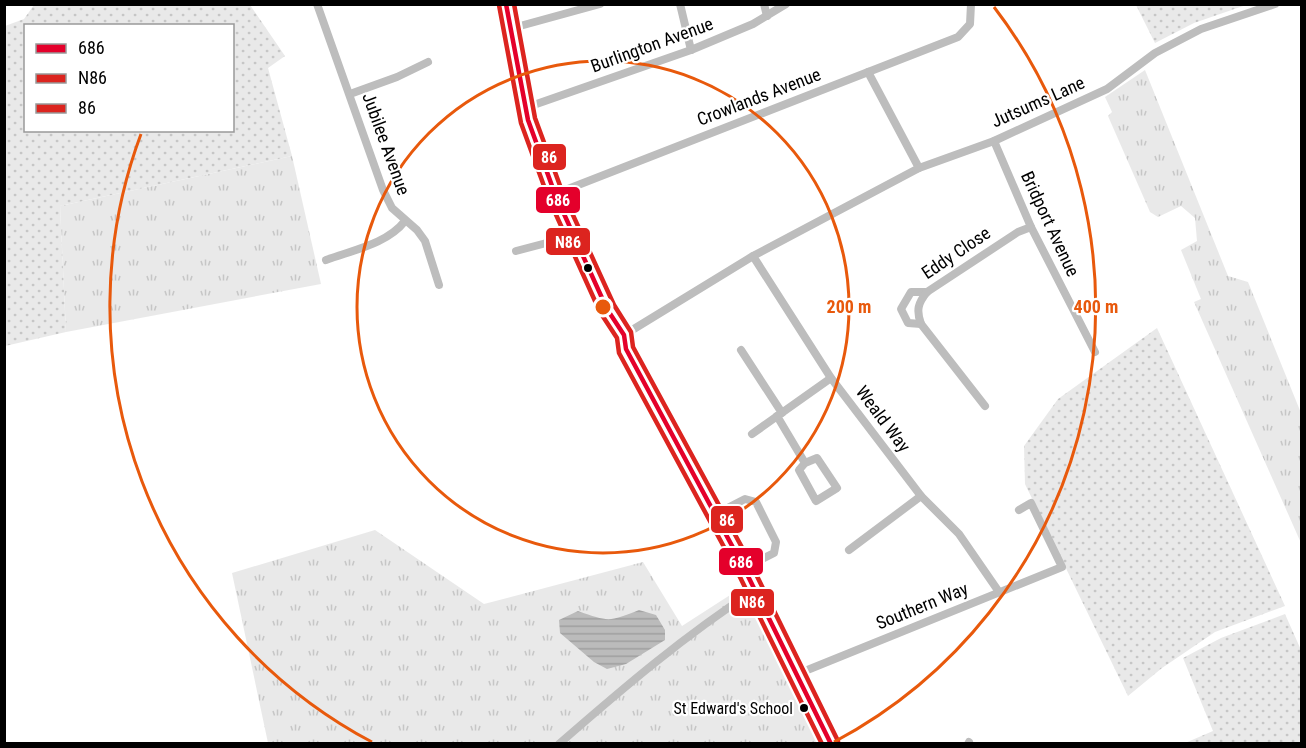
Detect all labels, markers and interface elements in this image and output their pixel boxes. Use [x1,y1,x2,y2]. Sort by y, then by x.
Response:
street label: Burlington Avenue [588,13,716,76]
legend [24,24,234,132]
text: 686 [78,37,105,58]
street label: Crowlands Avenue [694,63,824,130]
text: N86 [78,67,107,88]
street label: Jutsums Lane [988,72,1088,131]
street label: Jubilee Avenue [358,90,415,198]
text: 86 [78,97,96,118]
line badge: 86 [532,143,567,171]
text: 86 [541,148,557,167]
street label: Bridport Avenue [1017,168,1084,280]
line badge: 686 [535,186,581,214]
text: 686 [546,191,570,210]
street label: Eddy Close [917,222,994,283]
line badge: N86 [545,227,591,256]
text: N86 [555,233,581,252]
unlabelled marker [582,262,594,274]
text: 200 m [827,296,871,317]
text: 400 m [1074,296,1118,317]
centre of rings [593,297,613,317]
street label: Weald Way [852,382,915,456]
line badge: 86 [710,505,744,534]
text: 86 [719,511,735,530]
line badge: 686 [718,547,764,576]
text: 686 [729,553,753,572]
street label: Southern Way [873,577,971,633]
line badge: N86 [730,588,775,617]
text: N86 [739,593,765,612]
place label: St Edward's School [674,699,793,718]
marker: St Edward's School [798,702,810,714]

